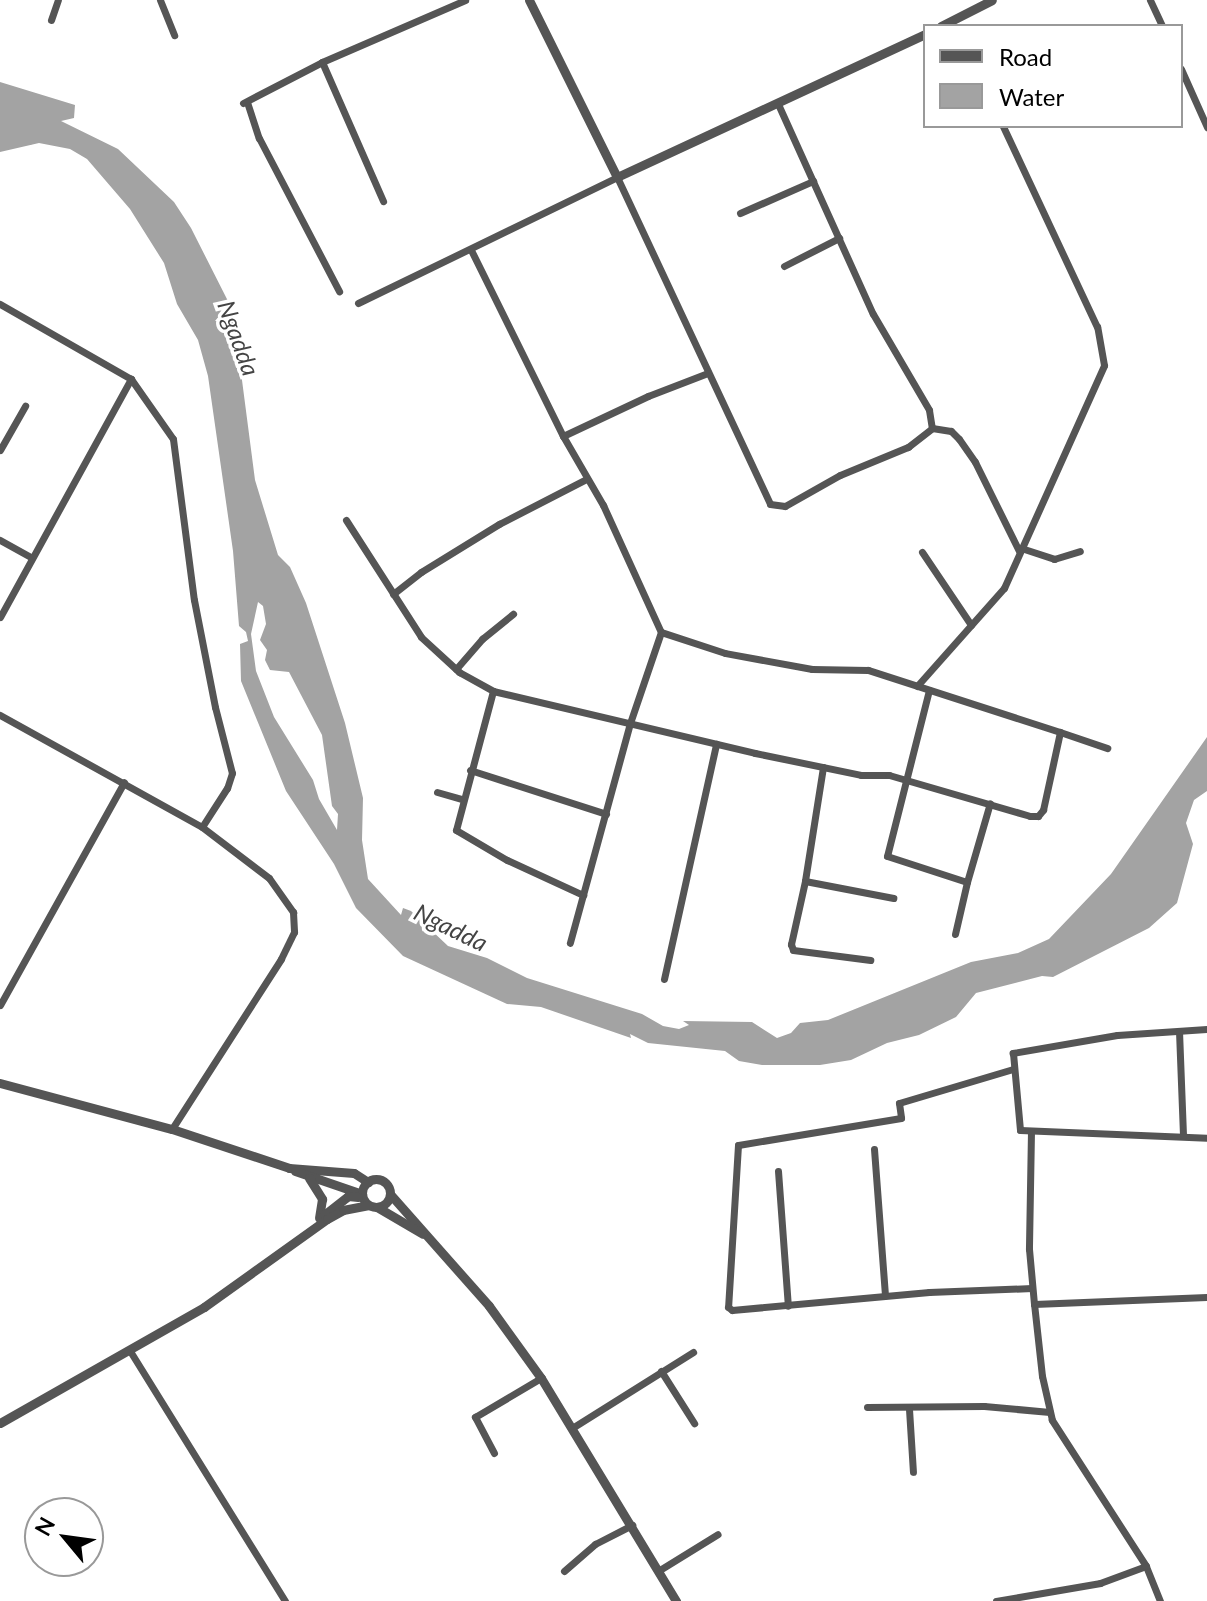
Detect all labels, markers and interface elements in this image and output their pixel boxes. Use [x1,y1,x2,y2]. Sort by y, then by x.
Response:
legend [923,24,1183,128]
text: Road [999,42,1052,71]
text: Water [999,82,1064,111]
water label: Ngadda [212,297,266,379]
water label: Ngadda [410,897,492,957]
north arrow [24,1497,104,1577]
text: N [28,1512,60,1540]

